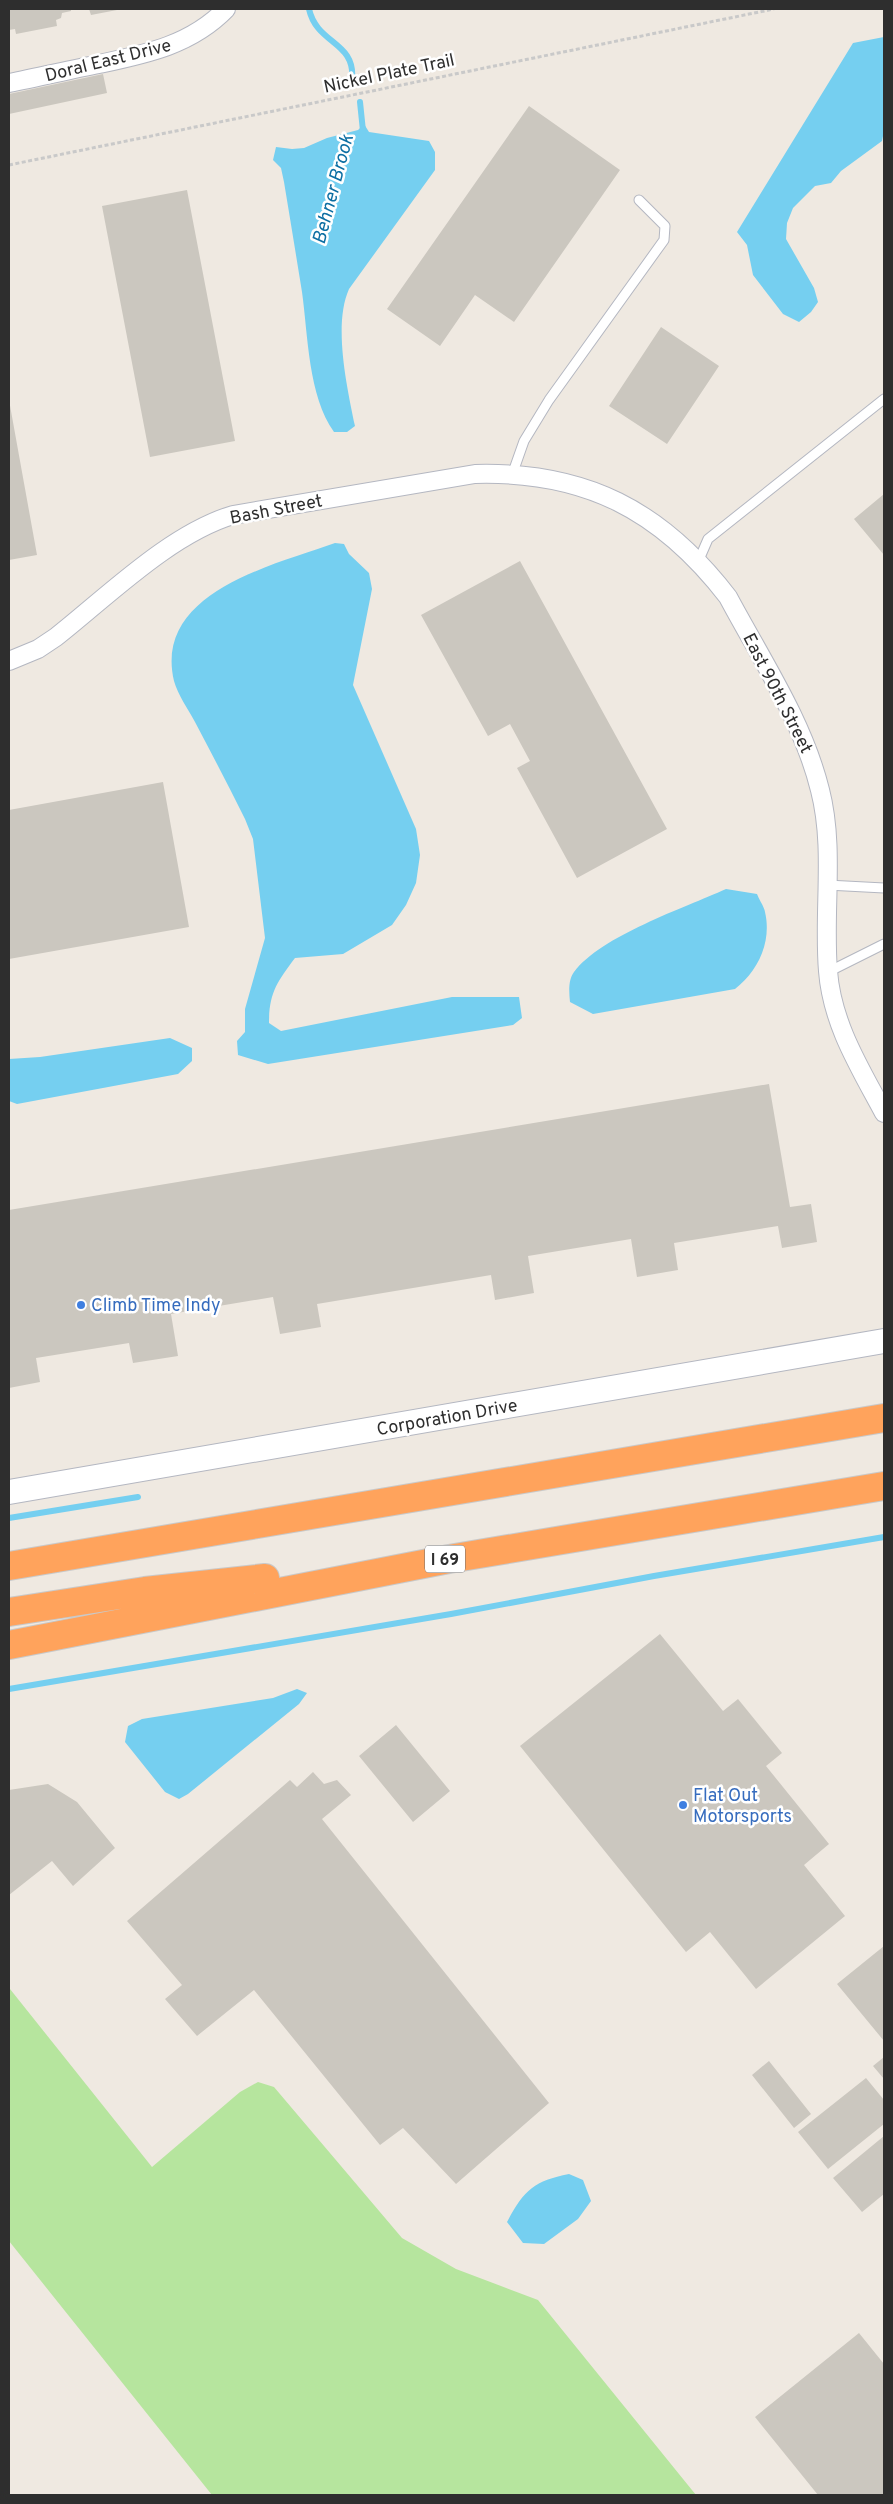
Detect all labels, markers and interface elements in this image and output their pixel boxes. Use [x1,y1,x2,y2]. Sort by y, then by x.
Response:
street label: Doral East Drive [43,35,174,88]
street label: Nickel Plate Trail [322,49,457,100]
water label: Behner Brook [308,132,360,247]
street label: Bash Street [228,490,325,531]
street label: East 90th Street [736,630,817,758]
place label: Climb Time Indy [91,1295,220,1318]
marker: Climb Time Indy [75,1299,87,1311]
street label: Corporation Drive [375,1395,520,1442]
road number: I 69 [425,1546,465,1572]
place label: Flat Out Motorsports [693,1785,792,1829]
marker: Flat Out Motorsports [677,1799,689,1811]

